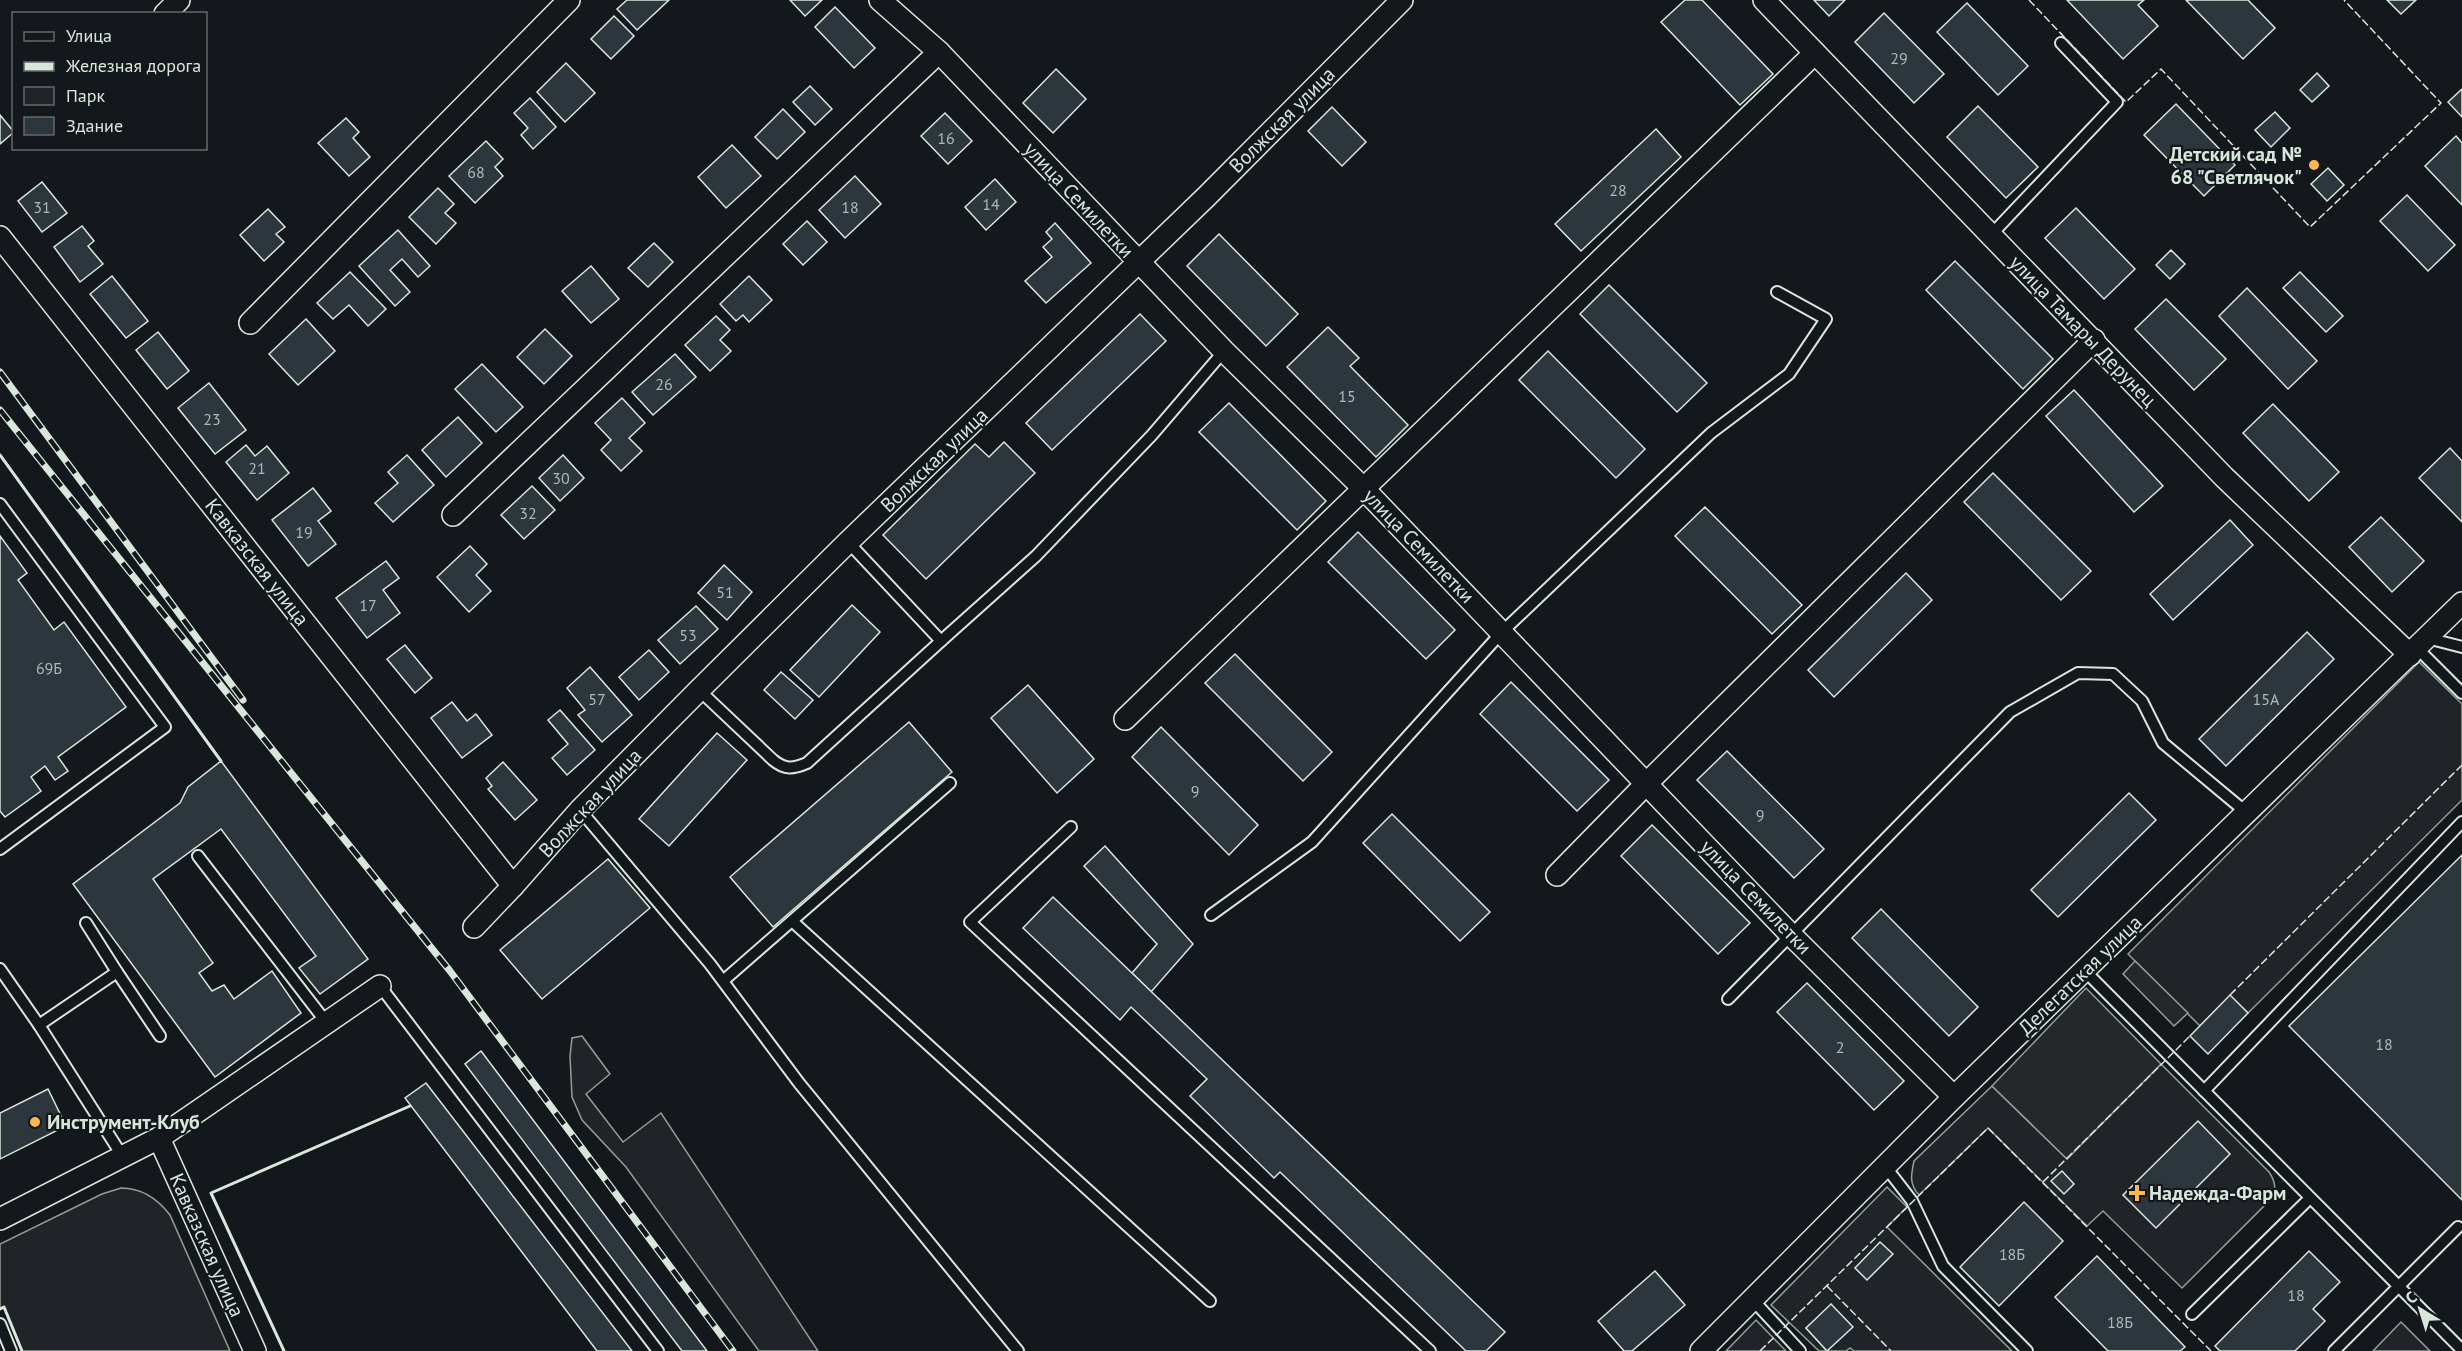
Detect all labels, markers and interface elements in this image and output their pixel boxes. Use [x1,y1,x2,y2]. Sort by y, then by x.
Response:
legend [12,12,207,150]
text: Улица [66,24,112,47]
house number: 29 [1890,48,1908,68]
text: Железная дорога [65,54,201,77]
street label: Волжская улица [1223,61,1341,179]
text: Парк [66,84,106,107]
text: Здание [66,114,123,137]
house number: 16 [937,128,955,148]
street label: улица Семилетки [1018,136,1140,264]
place label: Детский сад № 68 "Светлячок" [2169,141,2302,190]
marker: Детский сад № 68 "Светлячок" [2307,158,2321,172]
house number: 68 [467,162,485,182]
house number: 28 [1609,180,1627,200]
house number: 14 [982,194,1000,214]
house number: 31 [33,197,51,217]
house number: 18 [841,197,859,217]
street label: улица Тамары Дерунец [2004,250,2162,412]
house number: 26 [655,374,673,394]
house number: 15 [1338,386,1356,406]
street label: Волжская улица [875,402,993,518]
house number: 23 [203,409,221,429]
house number: 21 [248,458,266,478]
house number: 30 [552,468,570,488]
street label: улица Семилетки [1358,483,1480,609]
street label: Кавказская улица [199,493,315,631]
house number: 32 [519,503,537,523]
house number: 19 [295,522,313,542]
house number: 51 [716,582,734,602]
house number: 17 [359,595,377,615]
house number: 53 [679,625,697,645]
house number: 69Б [36,658,62,678]
house number: 57 [588,689,606,709]
house number: 15А [2253,689,2280,709]
street label: Волжская улица [533,743,647,863]
house number: 9 [1191,781,1199,801]
house number: 9 [1756,805,1764,825]
street label: улица Семилетки [1695,834,1817,960]
street label: Делегатская улица [2013,909,2147,1041]
house number: 18 [2375,1034,2393,1054]
house number: 2 [1836,1037,1844,1057]
place label: Инструмент-Клуб [47,1109,200,1135]
marker: Инструмент-Клуб [28,1115,42,1129]
street label: Кавказская улица [164,1169,250,1321]
place label: Надежда-Фарм [2149,1180,2286,1206]
marker: Надежда-Фарм [2130,1186,2144,1200]
house number: 18Б [1999,1244,2025,1264]
north arrow [2390,1279,2450,1339]
house number: 18 [2287,1285,2305,1305]
text: С [2401,1287,2420,1308]
house number: 18Б [2107,1312,2133,1332]

